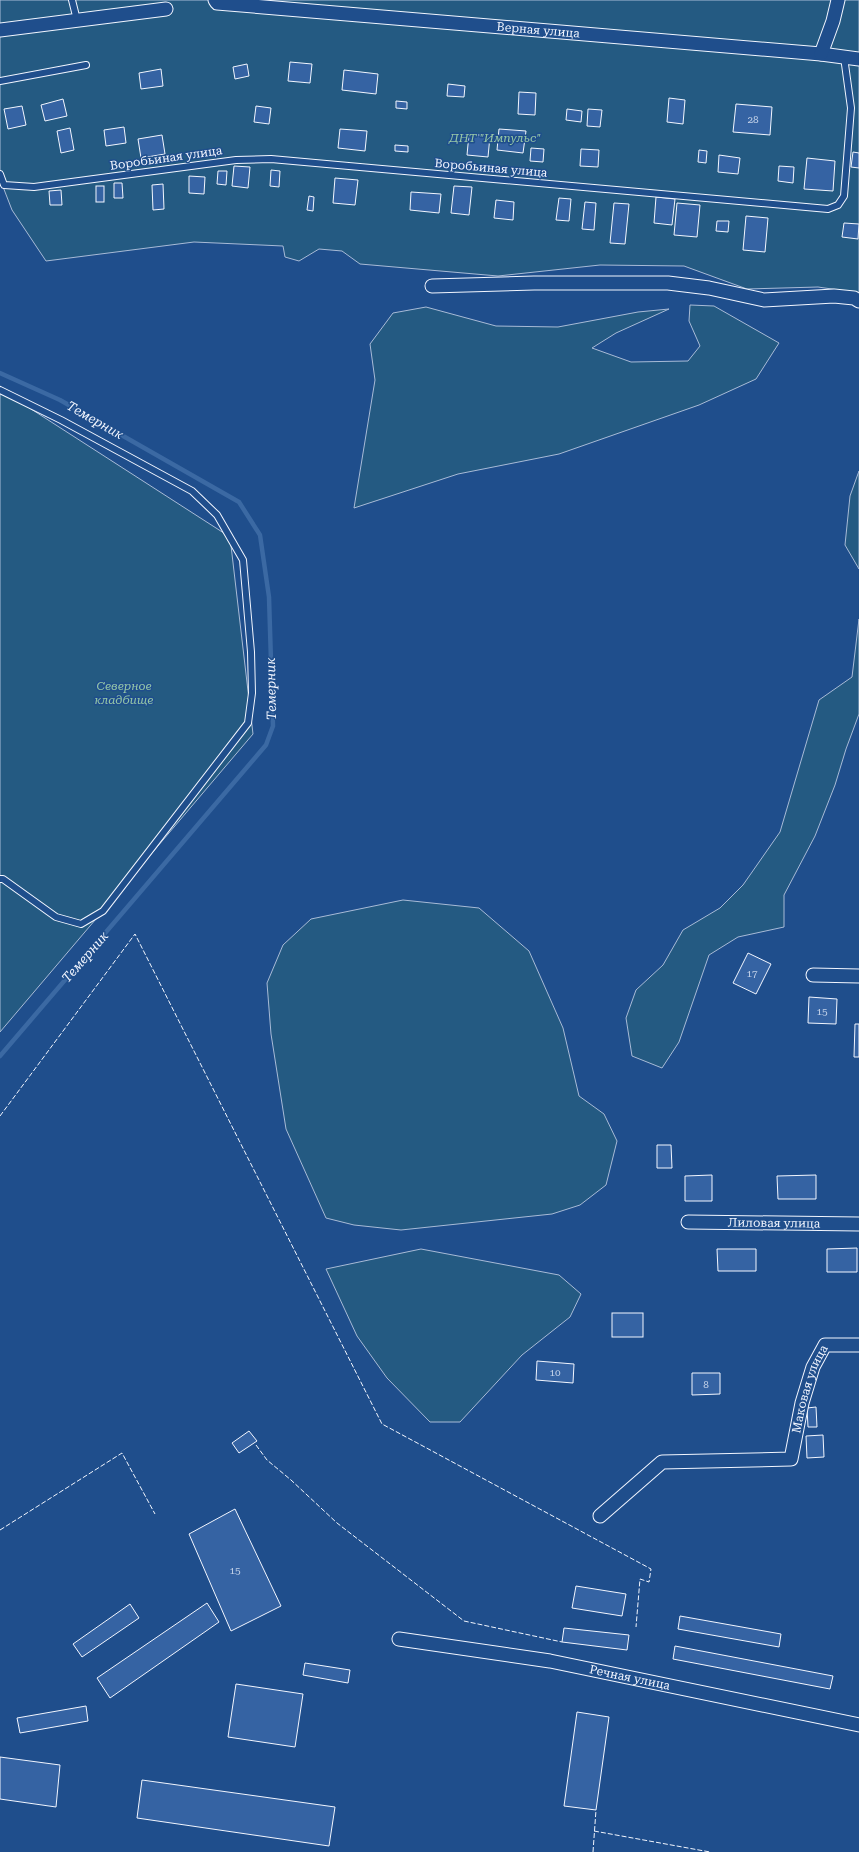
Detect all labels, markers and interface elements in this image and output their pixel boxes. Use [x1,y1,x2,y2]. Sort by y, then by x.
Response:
street label: Верная улица [496,20,581,41]
house number: 28 [747,114,759,125]
park label: ДНТ "Импульс" [448,131,541,145]
street label: Воробьиная улица [109,143,223,173]
street label: Воробьиная улица [434,156,548,180]
water label: Темерник [64,398,127,443]
water label: Темерник [263,657,279,720]
park label: Северное кладбище [95,679,153,707]
water label: Темерник [59,928,112,986]
house number: 17 [746,968,758,979]
house number: 15 [816,1006,828,1017]
street label: Лиловая улица [728,1215,821,1231]
street label: Маковая улица [789,1342,831,1434]
house number: 10 [549,1367,561,1378]
house number: 8 [703,1379,709,1390]
house number: 15 [229,1565,241,1576]
street label: Речная улица [588,1662,672,1693]

